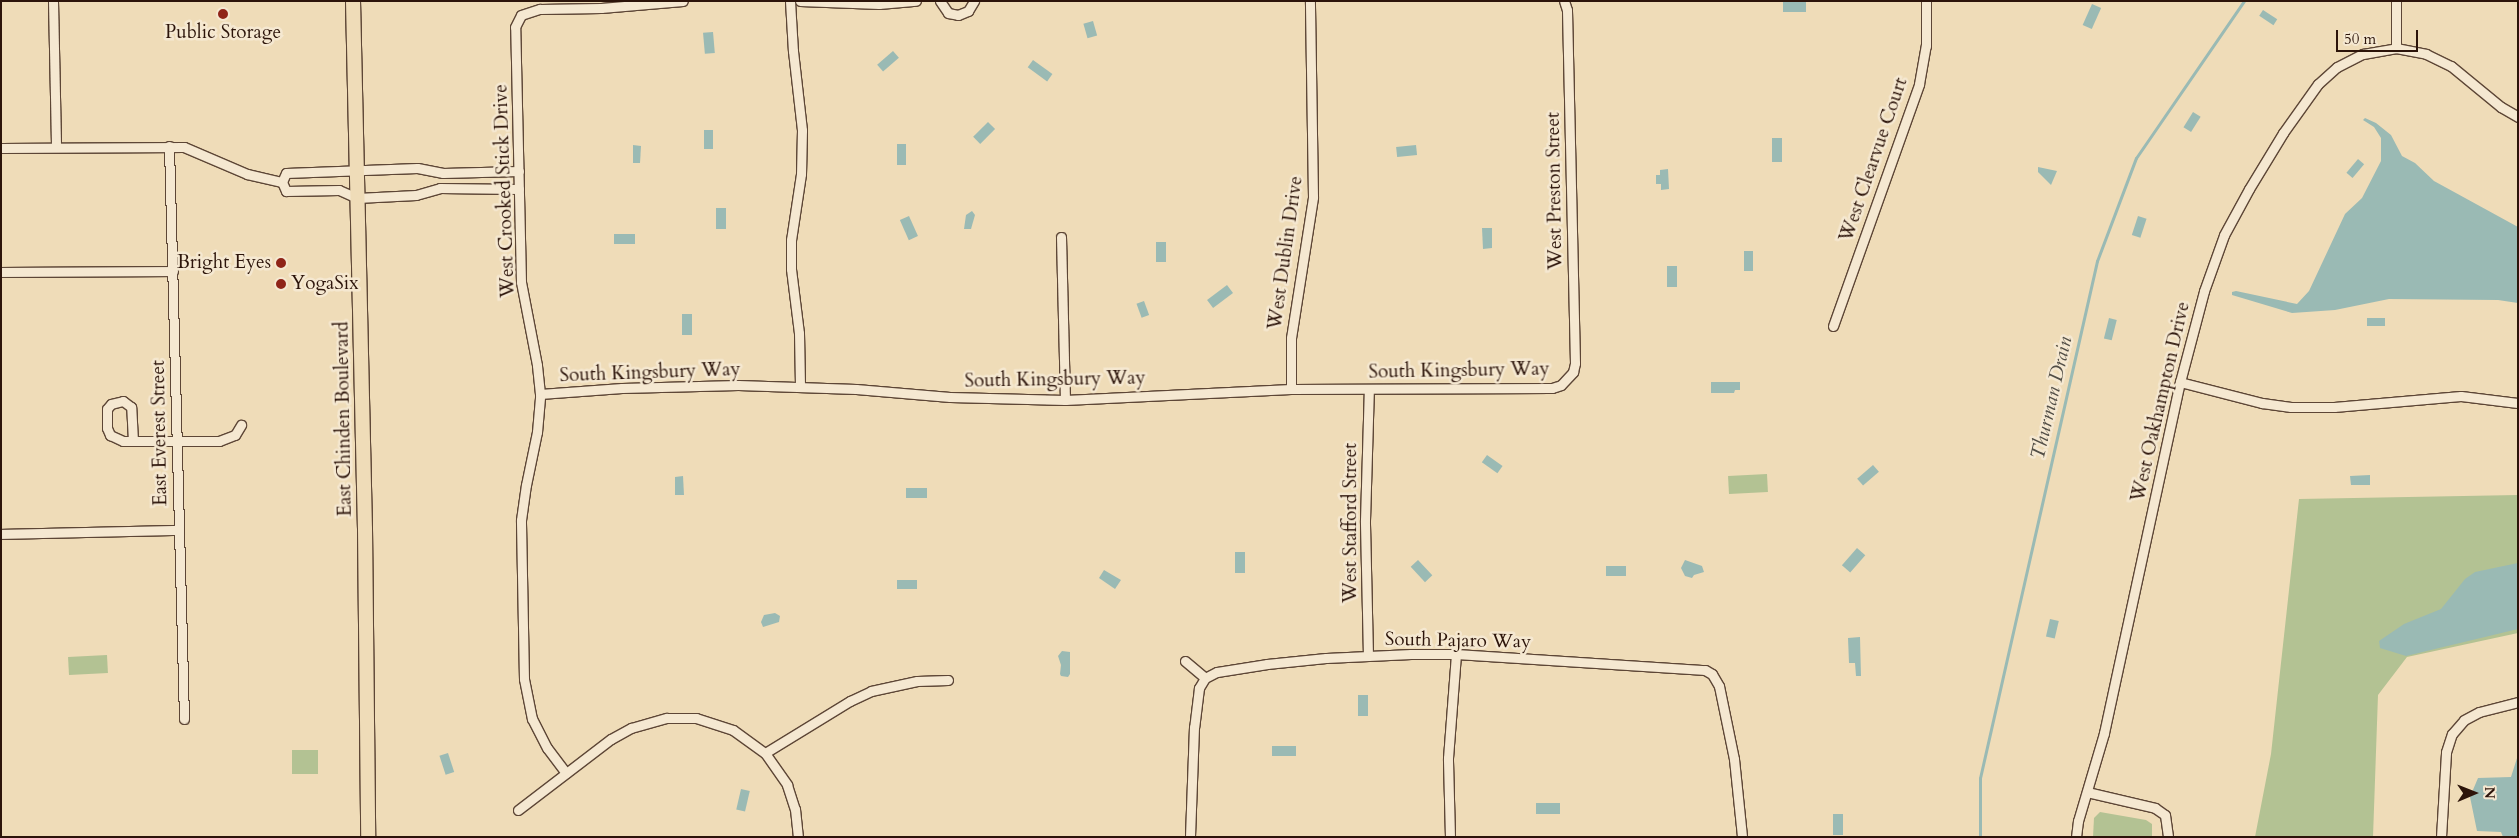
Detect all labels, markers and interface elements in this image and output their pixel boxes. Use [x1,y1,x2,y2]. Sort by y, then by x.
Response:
marker: Public Storage [217,8,229,20]
scale bar [2339,20,2422,52]
place label: Public Storage [165,22,281,44]
text: 50 m [2344,29,2376,49]
street label: West Clearvue Court [1835,75,1913,245]
street label: West Crooked Stick Drive [490,84,520,298]
street label: West Preston Street [1542,112,1568,270]
street label: West Dublin Drive [1264,175,1308,331]
place label: Bright Eyes [177,252,271,274]
marker: Bright Eyes [275,257,287,269]
place label: YogaSix [291,273,359,295]
marker: YogaSix [275,278,287,290]
street label: West Oakhampton Drive [2127,300,2195,504]
street label: East Chinden Boulevard [331,321,357,517]
water label: Thurman Drain [2025,334,2077,462]
street label: South Kingsbury Way [559,358,741,388]
street label: South Kingsbury Way [1368,358,1550,384]
street label: East Everest Street [147,360,173,506]
street label: South Kingsbury Way [964,367,1146,393]
street label: West Stafford Street [1340,443,1362,603]
street label: South Pajaro Way [1385,628,1531,654]
north arrow [2449,768,2499,818]
text: N [2480,786,2499,799]

